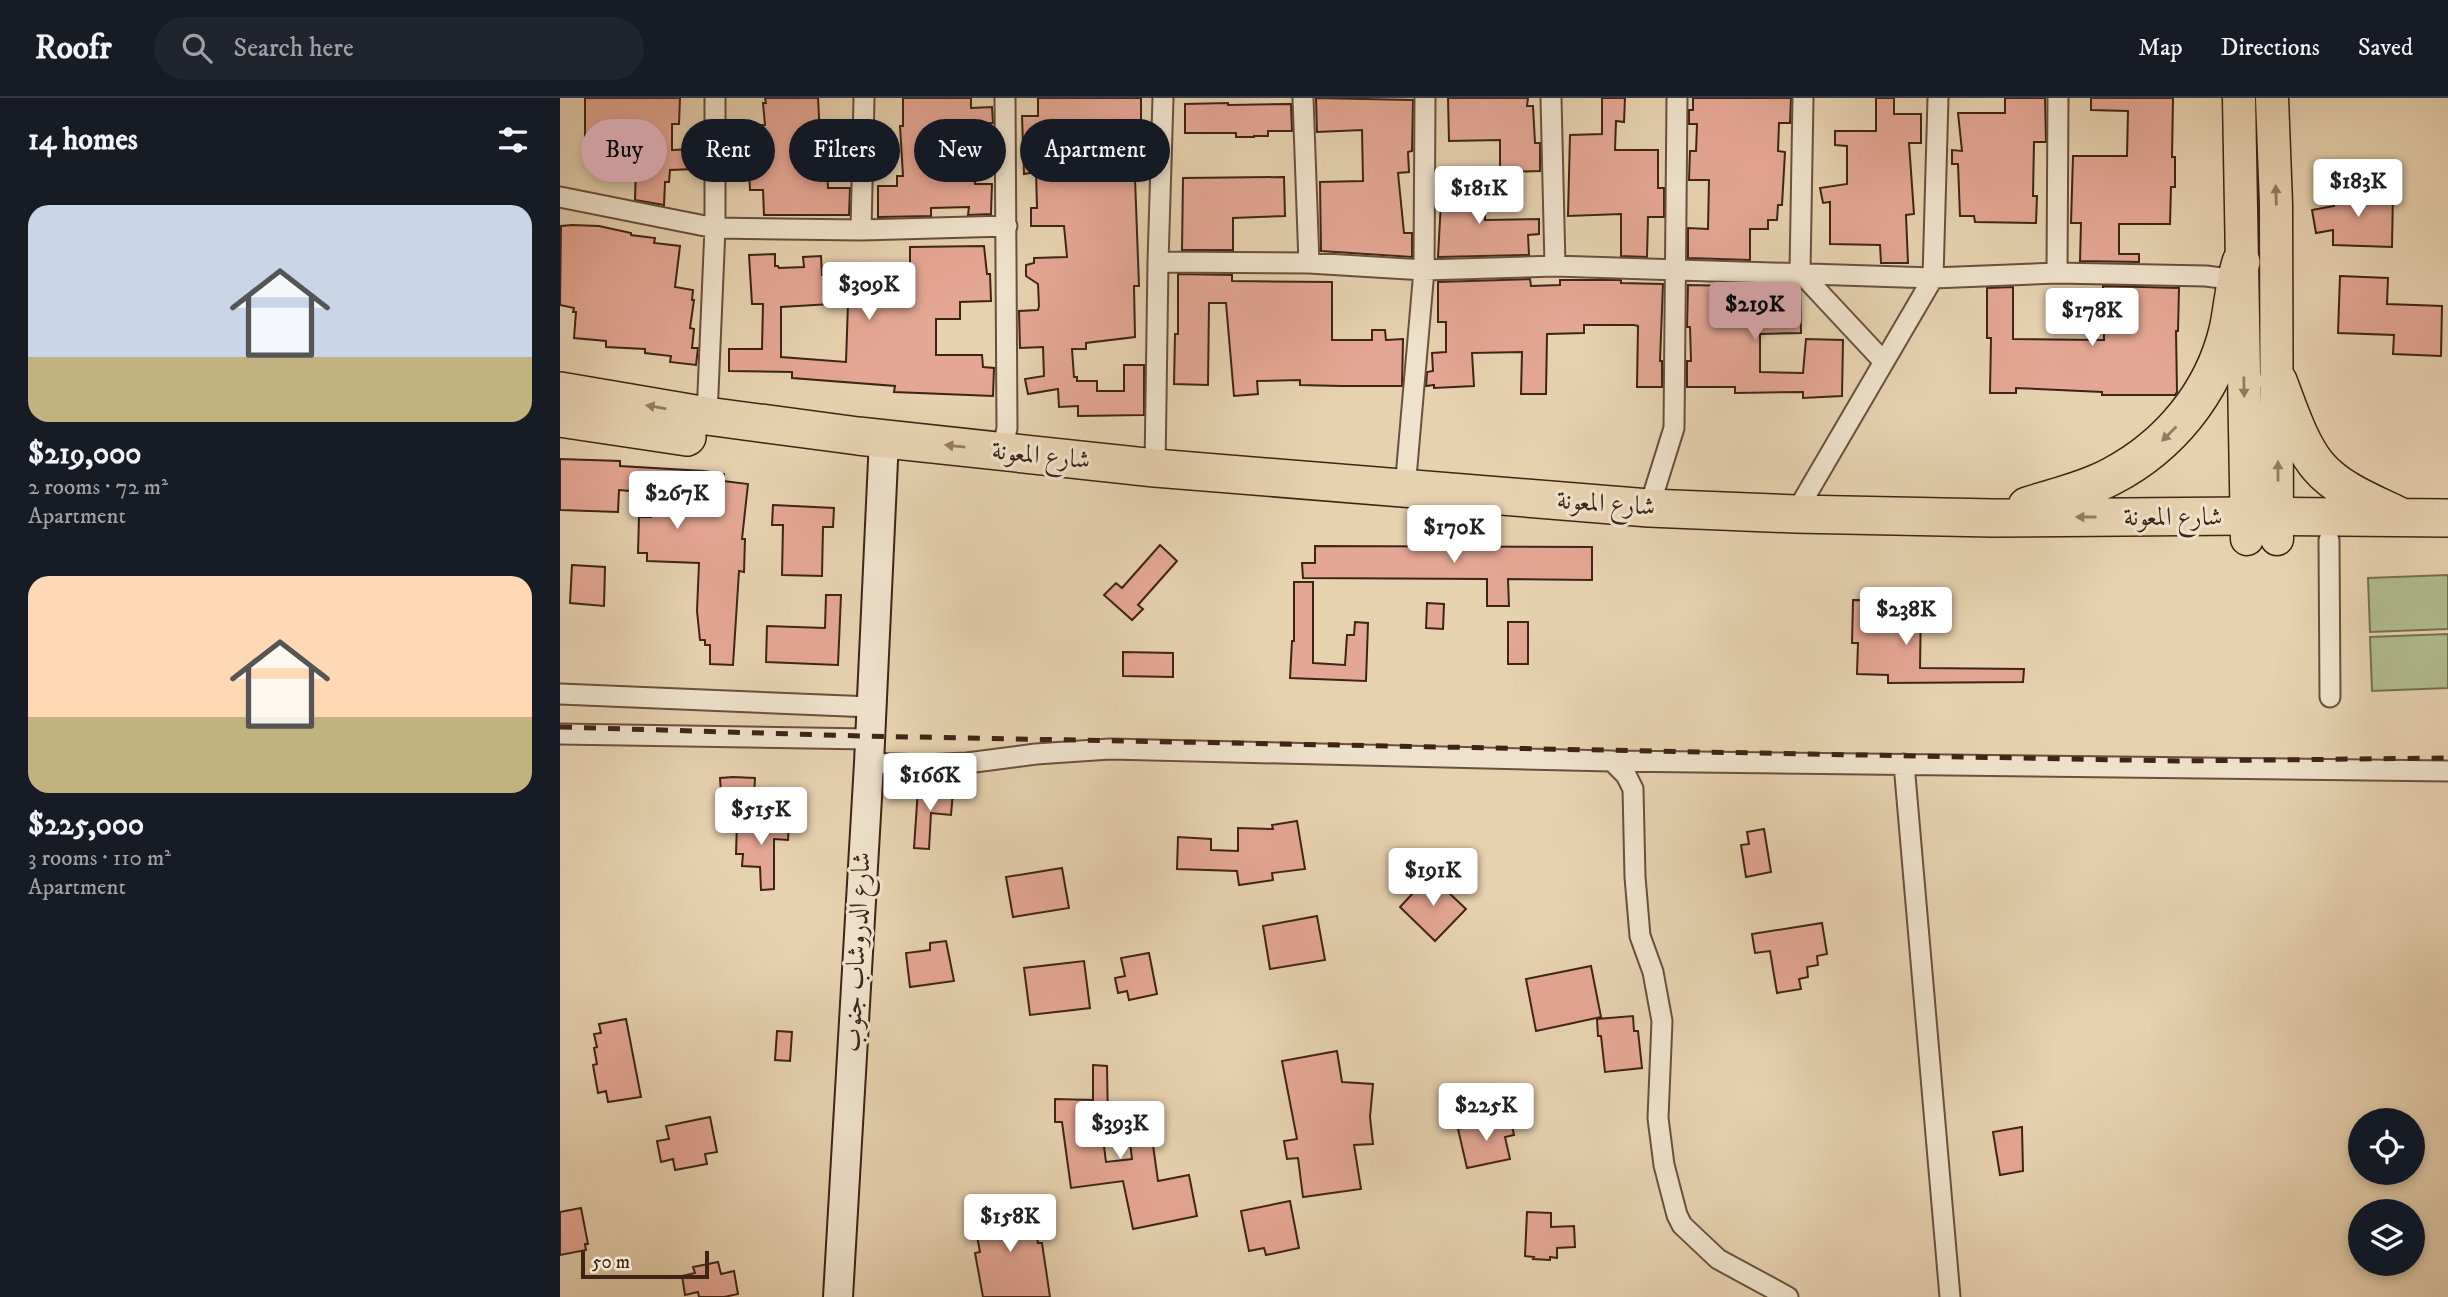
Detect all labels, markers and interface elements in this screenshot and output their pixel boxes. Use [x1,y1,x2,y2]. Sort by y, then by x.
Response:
search box [154,17,644,80]
text: Roofr [35,28,112,69]
icon: search [178,29,216,67]
text: Search here [234,32,354,65]
text: Map [2138,33,2183,63]
text: Directions [2221,33,2320,63]
text: Saved [2358,33,2413,63]
chip: Buy [581,119,667,182]
chip: Rent [681,119,775,182]
chip: Filters [789,119,900,182]
chip: New [914,119,1006,182]
chip: Apartment [1020,119,1170,182]
icon: filters [494,121,532,159]
text: 14 homes [28,122,138,159]
pin: $183K [2309,159,2407,219]
pin: $181K [1430,166,1528,226]
text: $183K [2329,167,2387,196]
text: $181K [1450,174,1508,203]
one-way arrow [2270,183,2281,205]
icon: home [217,250,343,376]
pin: $309K [820,262,918,322]
text: $309K [838,270,900,299]
pin: $219K [1706,282,1804,342]
pin: $178K [2043,288,2141,348]
text: $219K [1725,290,1785,319]
text: $178K [2062,296,2122,325]
one-way arrow [2238,376,2250,398]
one-way arrow [645,401,667,412]
one-way arrow [2161,426,2178,443]
street label: شارع المعونة [990,434,1092,482]
text: $219,000 [28,436,142,473]
one-way arrow [944,441,966,452]
one-way arrow [2272,460,2284,482]
pin: $267K [628,472,726,531]
text: 2 rooms · 72 m² [28,473,168,502]
text: $267K [645,479,709,508]
street label: شارع المعونة [1555,484,1656,528]
street label: شارع المعونة [2124,501,2222,538]
text: Apartment [28,502,126,531]
pin: $170K [1405,505,1503,565]
one-way arrow [2075,511,2097,523]
text: $170K [1423,513,1485,542]
pin: $238K [1857,588,1955,647]
text: $238K [1876,595,1936,624]
icon: home [217,621,343,747]
pin: $166K [881,754,979,813]
text: $166K [899,761,961,790]
pin: $515K [712,788,810,847]
text: $515K [731,795,791,824]
text: $225,000 [28,807,144,844]
text: 3 rooms · 110 m² [28,844,171,873]
pin: $191K [1384,848,1482,908]
street label: شارع الدروشاب جنوب [835,851,883,1053]
text: $191K [1405,856,1461,885]
text: Apartment [28,873,126,902]
pin: $225K [1437,1084,1535,1143]
text: $225K [1455,1091,1517,1120]
pin: $393K [1071,1102,1169,1161]
map controls [2348,1108,2425,1276]
button: locate [2348,1108,2425,1185]
text: $393K [1091,1109,1149,1138]
pin: $158K [961,1194,1059,1254]
button: layers [2348,1199,2425,1276]
text: $158K [980,1202,1040,1231]
scale bar [581,1248,709,1280]
text: 50 m [592,1251,630,1274]

